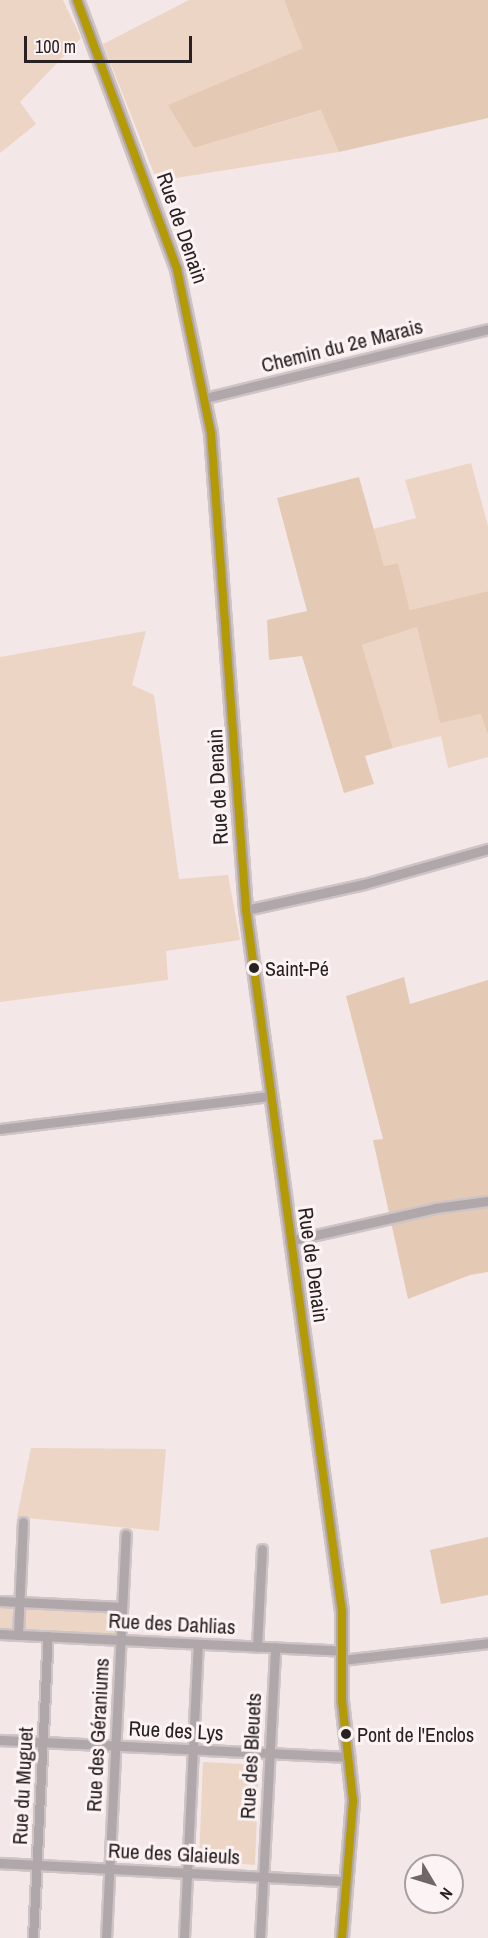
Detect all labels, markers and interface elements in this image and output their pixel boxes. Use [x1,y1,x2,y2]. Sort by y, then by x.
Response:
scale bar [27,24,195,62]
text: 100 m [35,34,76,59]
street label: Rue de Denain [151,169,213,287]
street label: Chemin du 2e Marais [259,314,425,378]
street label: Rue de Denain [202,729,234,845]
place label: Saint-Pé [265,956,329,980]
marker: Saint-Pé [248,962,260,974]
street label: Rue de Denain [292,1206,334,1324]
street label: Rue des Dahlias [108,1608,236,1640]
street label: Rue des Géraniums [81,1657,115,1813]
street label: Rue des Bleuets [235,1692,267,1820]
street label: Rue des Lys [128,1716,224,1746]
place label: Pont de l'Enclos [357,1722,474,1746]
street label: Rue du Muguet [7,1727,39,1845]
marker: Pont de l'Enclos [340,1728,352,1740]
street label: Rue des Glaieuls [107,1838,241,1870]
north arrow [404,1854,464,1914]
text: N [435,1883,458,1904]

